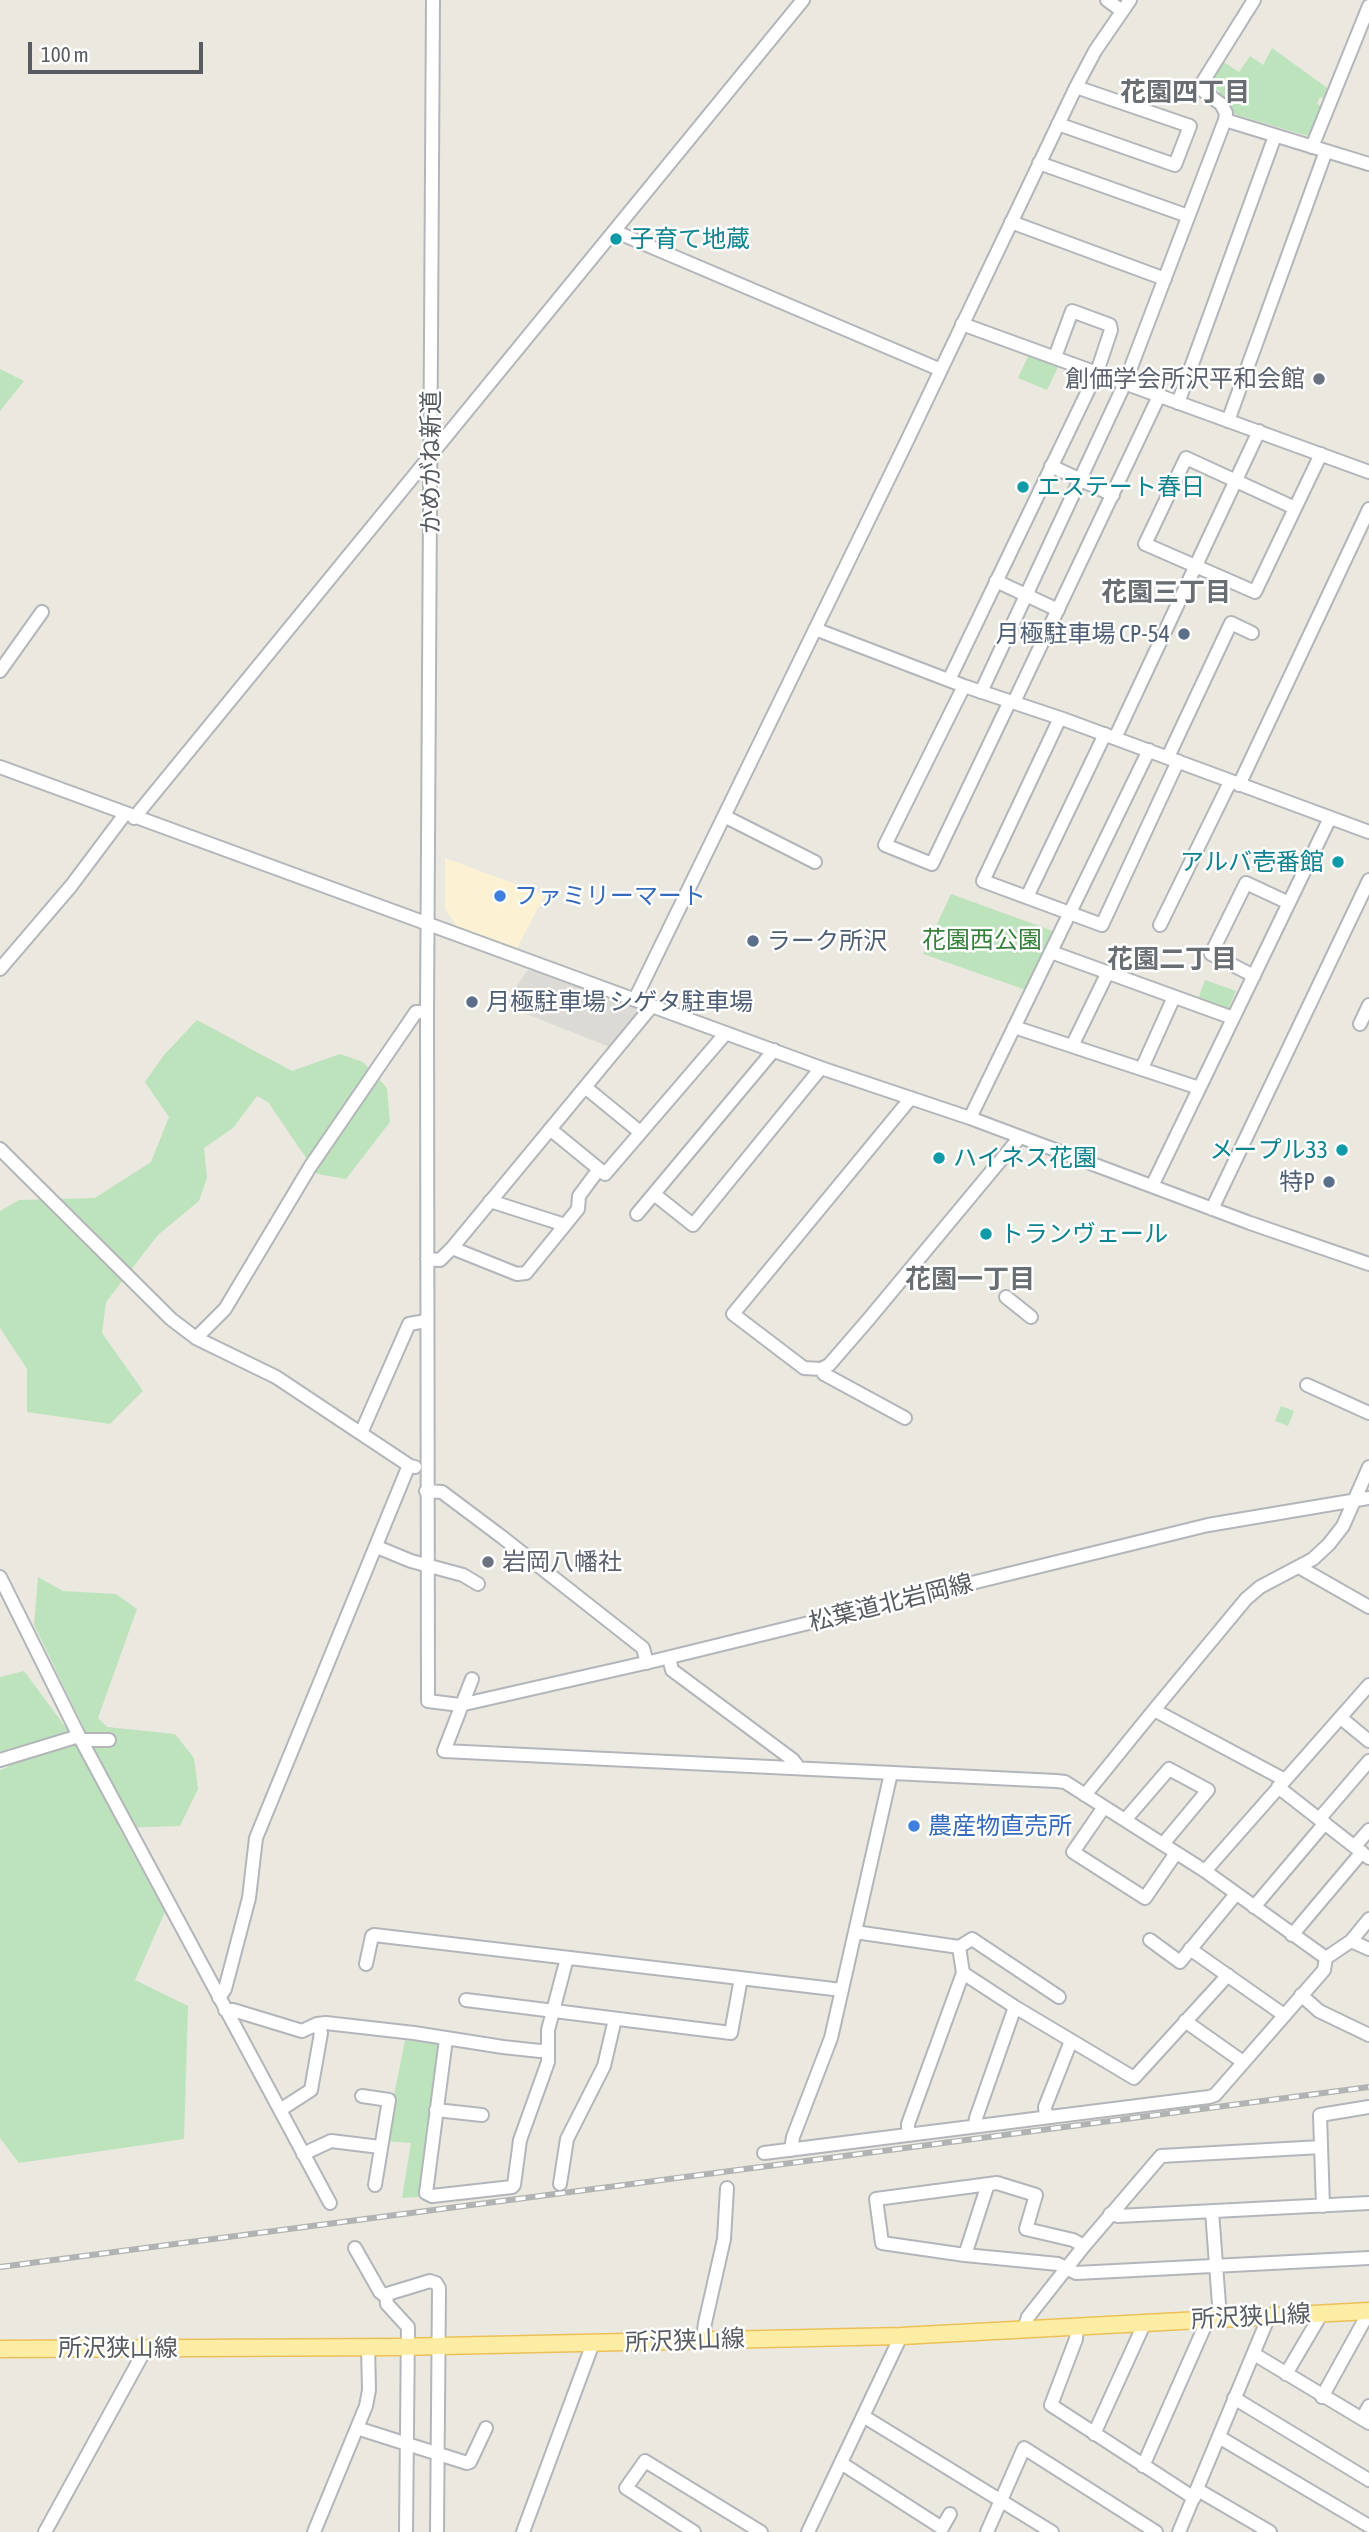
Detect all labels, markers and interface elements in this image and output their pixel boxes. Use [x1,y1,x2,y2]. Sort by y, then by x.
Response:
scale bar [32,28,206,72]
text: 100 m [41,42,89,66]
district label: 花園四丁目 [1120,77,1250,109]
place label: 子育て地蔵 [630,225,750,253]
marker: 子育て地蔵 [608,231,624,247]
place label: 創価学会所沢平和会館 [1065,365,1305,393]
marker: 創価学会所沢平和会館 [1311,371,1327,387]
street label: かめがね新道 [417,390,445,534]
place label: エステート春日 [1037,473,1205,501]
marker: エステート春日 [1015,479,1031,495]
district label: 花園三丁目 [1101,577,1231,609]
place label: 月極駐車場 CP-54 [996,620,1170,648]
marker: 月極駐車場 CP-54 [1176,626,1192,642]
place label: アルバ壱番館 [1180,848,1324,876]
marker: アルバ壱番館 [1330,854,1346,870]
place label: ファミリーマート [514,882,706,910]
marker: ファミリーマート [492,888,508,904]
park label: 花園西公園 [922,926,1042,954]
place label: ラーク所沢 [767,927,887,955]
marker: ラーク所沢 [745,933,761,949]
district label: 花園二丁目 [1107,944,1237,976]
place label: 月極駐車場 シゲタ駐車場 [486,988,753,1016]
marker: 月極駐車場 シゲタ駐車場 [464,994,480,1010]
place label: メープル33 [1209,1136,1328,1164]
marker: メープル33 [1334,1142,1350,1158]
place label: ハイネス花園 [953,1144,1097,1172]
marker: ハイネス花園 [931,1150,947,1166]
place label: 特P [1279,1168,1315,1196]
marker: 特P [1321,1174,1337,1190]
place label: トランヴェール [1000,1220,1168,1248]
marker: トランヴェール [978,1226,994,1242]
district label: 花園一丁目 [905,1264,1035,1296]
place label: 岩岡八幡社 [502,1548,622,1576]
marker: 岩岡八幡社 [480,1554,496,1570]
street label: 松葉道北岩岡線 [806,1569,976,1637]
place label: 農産物直売所 [928,1812,1072,1840]
marker: 農産物直売所 [906,1818,922,1834]
street label: 所沢狭山線 [1190,2299,1312,2335]
street label: 所沢狭山線 [625,2325,745,2357]
street label: 所沢狭山線 [58,2334,178,2362]

